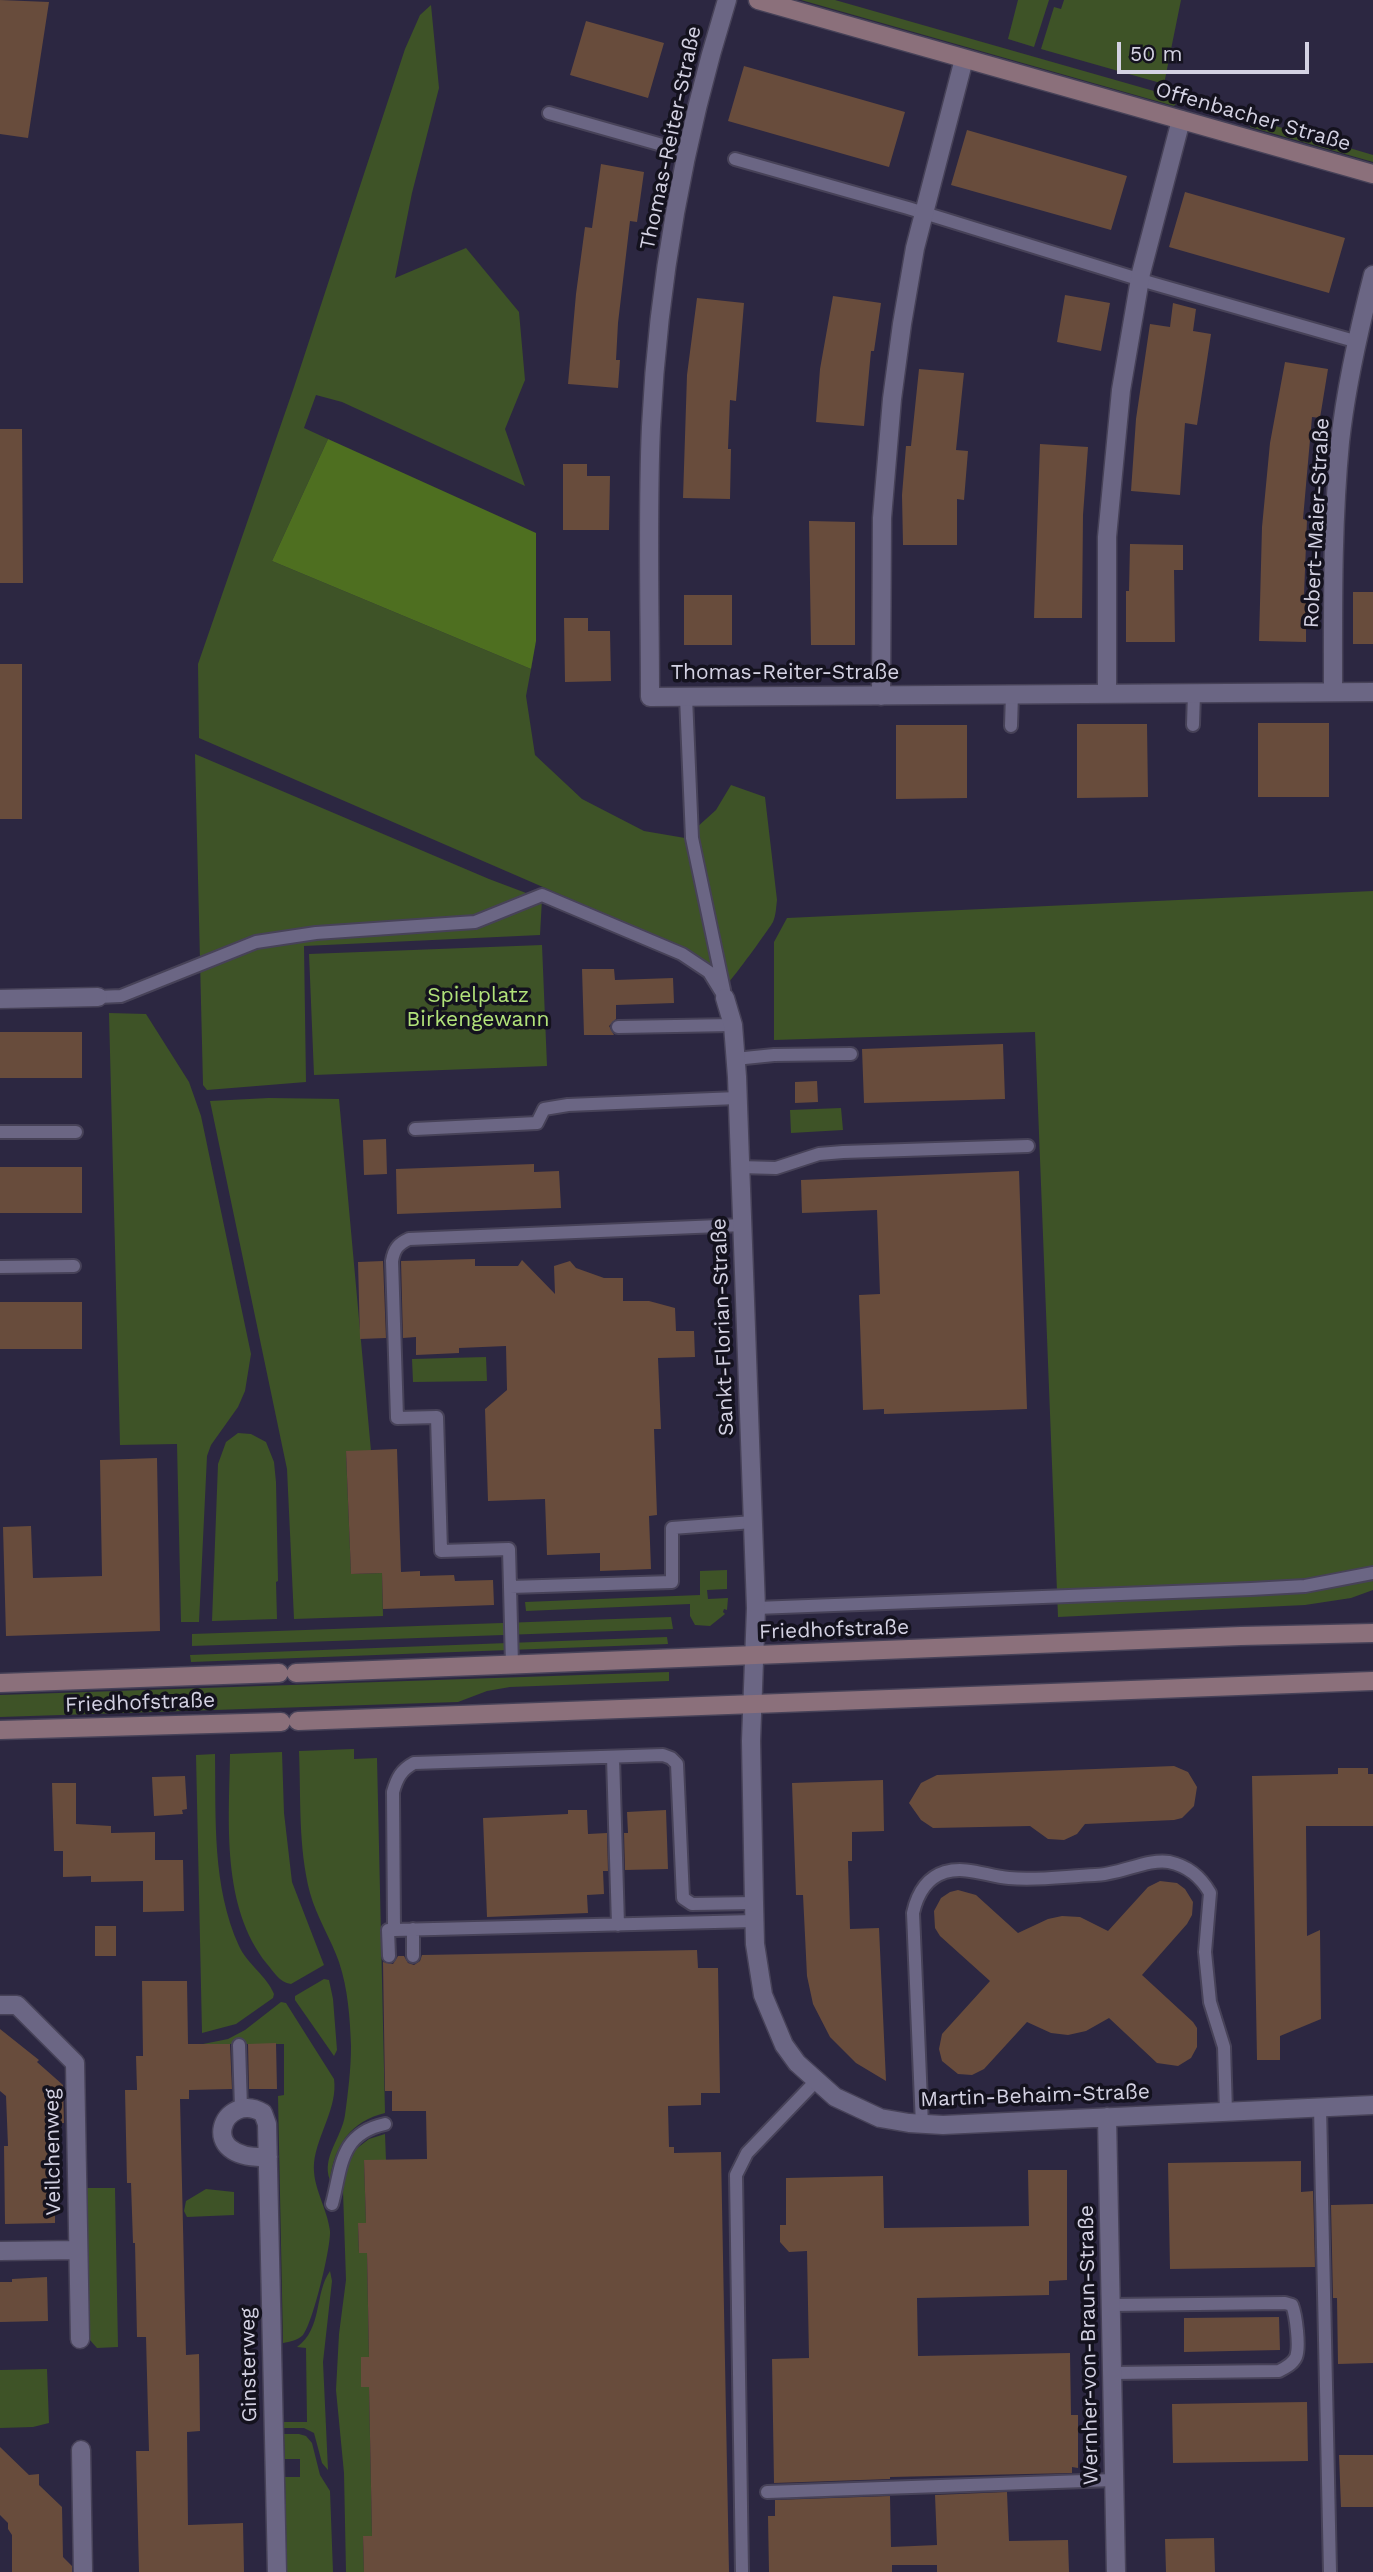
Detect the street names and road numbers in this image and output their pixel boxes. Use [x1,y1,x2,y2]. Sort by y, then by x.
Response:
street label: Thomas-Reiter-Straße [635,24,707,252]
street label: Offenbacher Straße [1152,77,1354,157]
street label: Robert-Maier-Straße [1299,417,1335,629]
street label: Thomas-Reiter-Straße [671,660,899,686]
street label: Sankt-Florian-Straße [707,1218,739,1436]
street label: Friedhofstraße [759,1615,909,1645]
street label: Friedhofstraße [65,1688,215,1718]
street label: Martin-Behaim-Straße [920,2079,1150,2113]
street label: Veilchenweg [39,2088,67,2216]
street label: Wernher-von-Braun-Straße [1074,2205,1104,2485]
street label: Ginsterweg [235,2307,263,2423]

